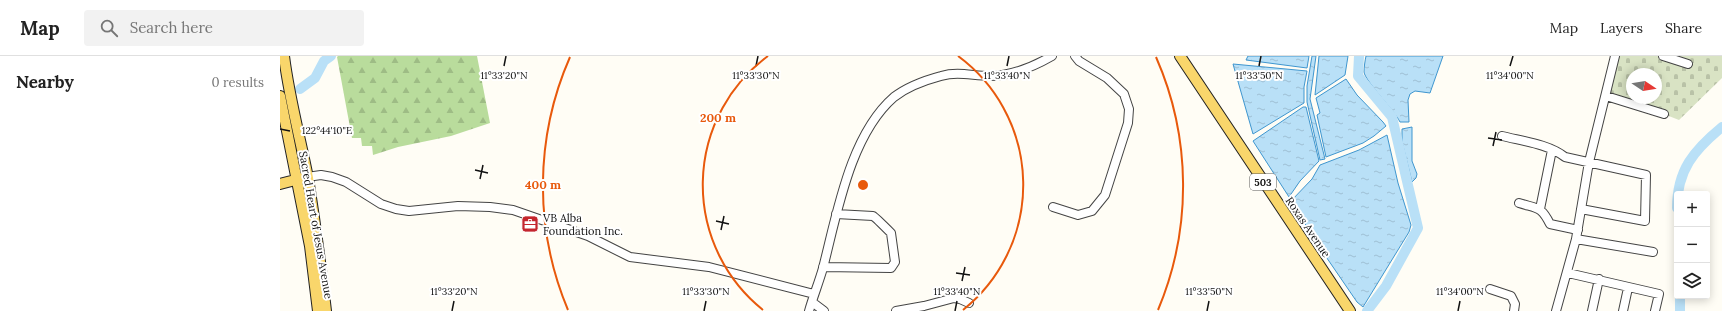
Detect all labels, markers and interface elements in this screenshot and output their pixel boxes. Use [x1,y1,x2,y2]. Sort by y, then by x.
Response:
search box [84,10,364,46]
text: Map [20,16,60,40]
icon: search [98,17,120,39]
text: Search here [130,18,213,37]
text: Map [1550,19,1578,37]
text: Layers [1600,19,1643,37]
text: Share [1665,19,1702,37]
north arrow [1626,68,1662,104]
text: 11°33'20"N [480,69,528,82]
text: 11°33'30"N [732,69,780,82]
text: 11°33'40"N [984,69,1031,82]
text: 11°33'50"N [1235,69,1283,82]
text: 11°34'00"N [1486,69,1534,82]
text: Nearby [16,71,74,93]
text: 0 results [212,74,264,91]
text: 200 m [700,110,736,125]
text: 122°44'10"E [302,124,352,137]
street label: Sacred Heart of Jesus Avenue [296,150,336,300]
road number: 503 [1250,174,1276,190]
text: 400 m [525,177,561,192]
centre of rings [856,178,870,192]
map controls [1674,191,1710,299]
button: + [1674,191,1710,227]
street label: Roxas Avenue [1283,194,1333,260]
place label: VB Alba Foundation Inc. [542,211,623,238]
office icon: VB Alba Foundation Inc. [520,214,540,234]
button: − [1674,227,1710,263]
button: layers [1674,263,1710,299]
text: 11°33'20"N [430,285,478,298]
text: 11°33'30"N [682,285,730,298]
text: 11°33'40"N [934,285,981,298]
text: 11°33'50"N [1185,285,1233,298]
text: 11°34'00"N [1436,285,1484,298]

